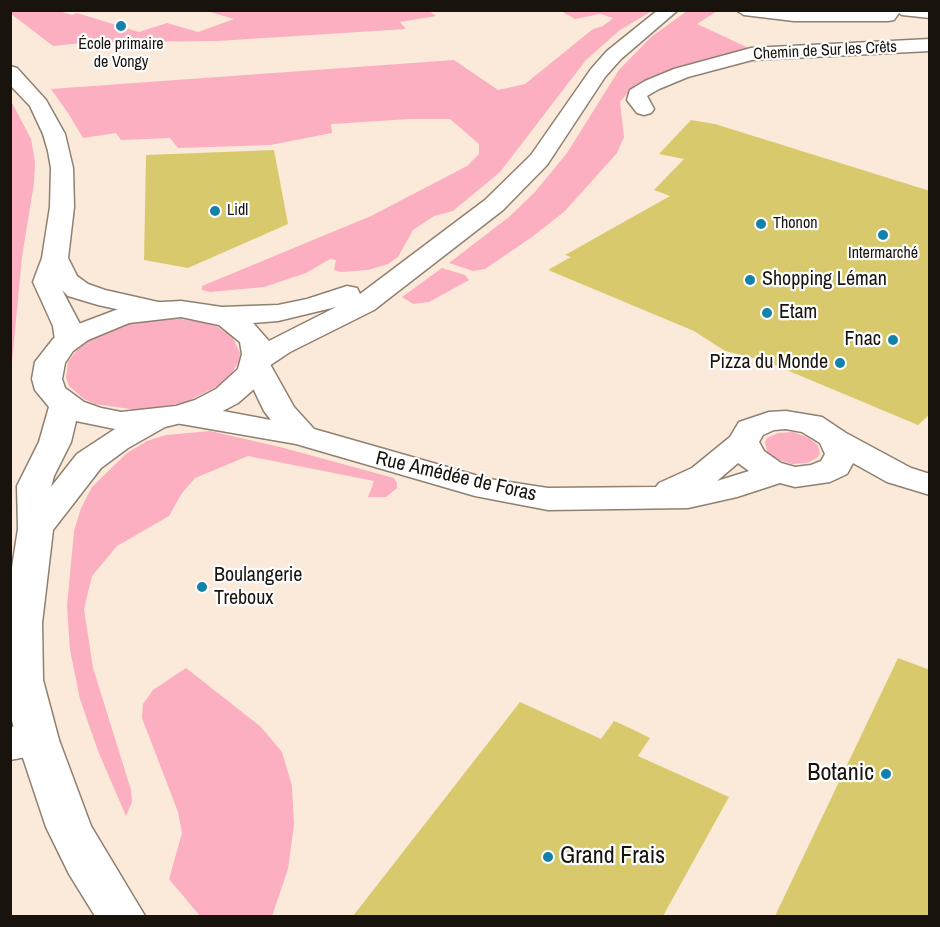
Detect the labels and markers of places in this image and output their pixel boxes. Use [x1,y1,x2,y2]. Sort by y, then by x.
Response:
marker: École primaire de Vongy [114,19,128,33]
place label: École primaire de Vongy [78,35,164,73]
place label: Lidl [227,201,248,221]
marker: Lidl [208,204,222,218]
place label: Thonon [773,214,817,234]
marker: Thonon [754,217,768,231]
marker: Intermarché [876,228,890,242]
place label: Intermarché [848,244,918,264]
place label: Shopping Léman [762,268,887,292]
marker: Shopping Léman [743,273,757,287]
place label: Etam [779,301,817,325]
marker: Etam [760,306,774,320]
place label: Fnac [845,328,881,352]
marker: Fnac [886,333,900,347]
place label: Pizza du Monde [709,351,828,375]
marker: Pizza du Monde [833,356,847,370]
place label: Boulangerie Treboux [214,564,302,611]
marker: Boulangerie Treboux [195,580,209,594]
place label: Botanic [807,760,874,788]
marker: Botanic [879,767,893,781]
place label: Grand Frais [560,843,665,871]
marker: Grand Frais [541,850,555,864]

